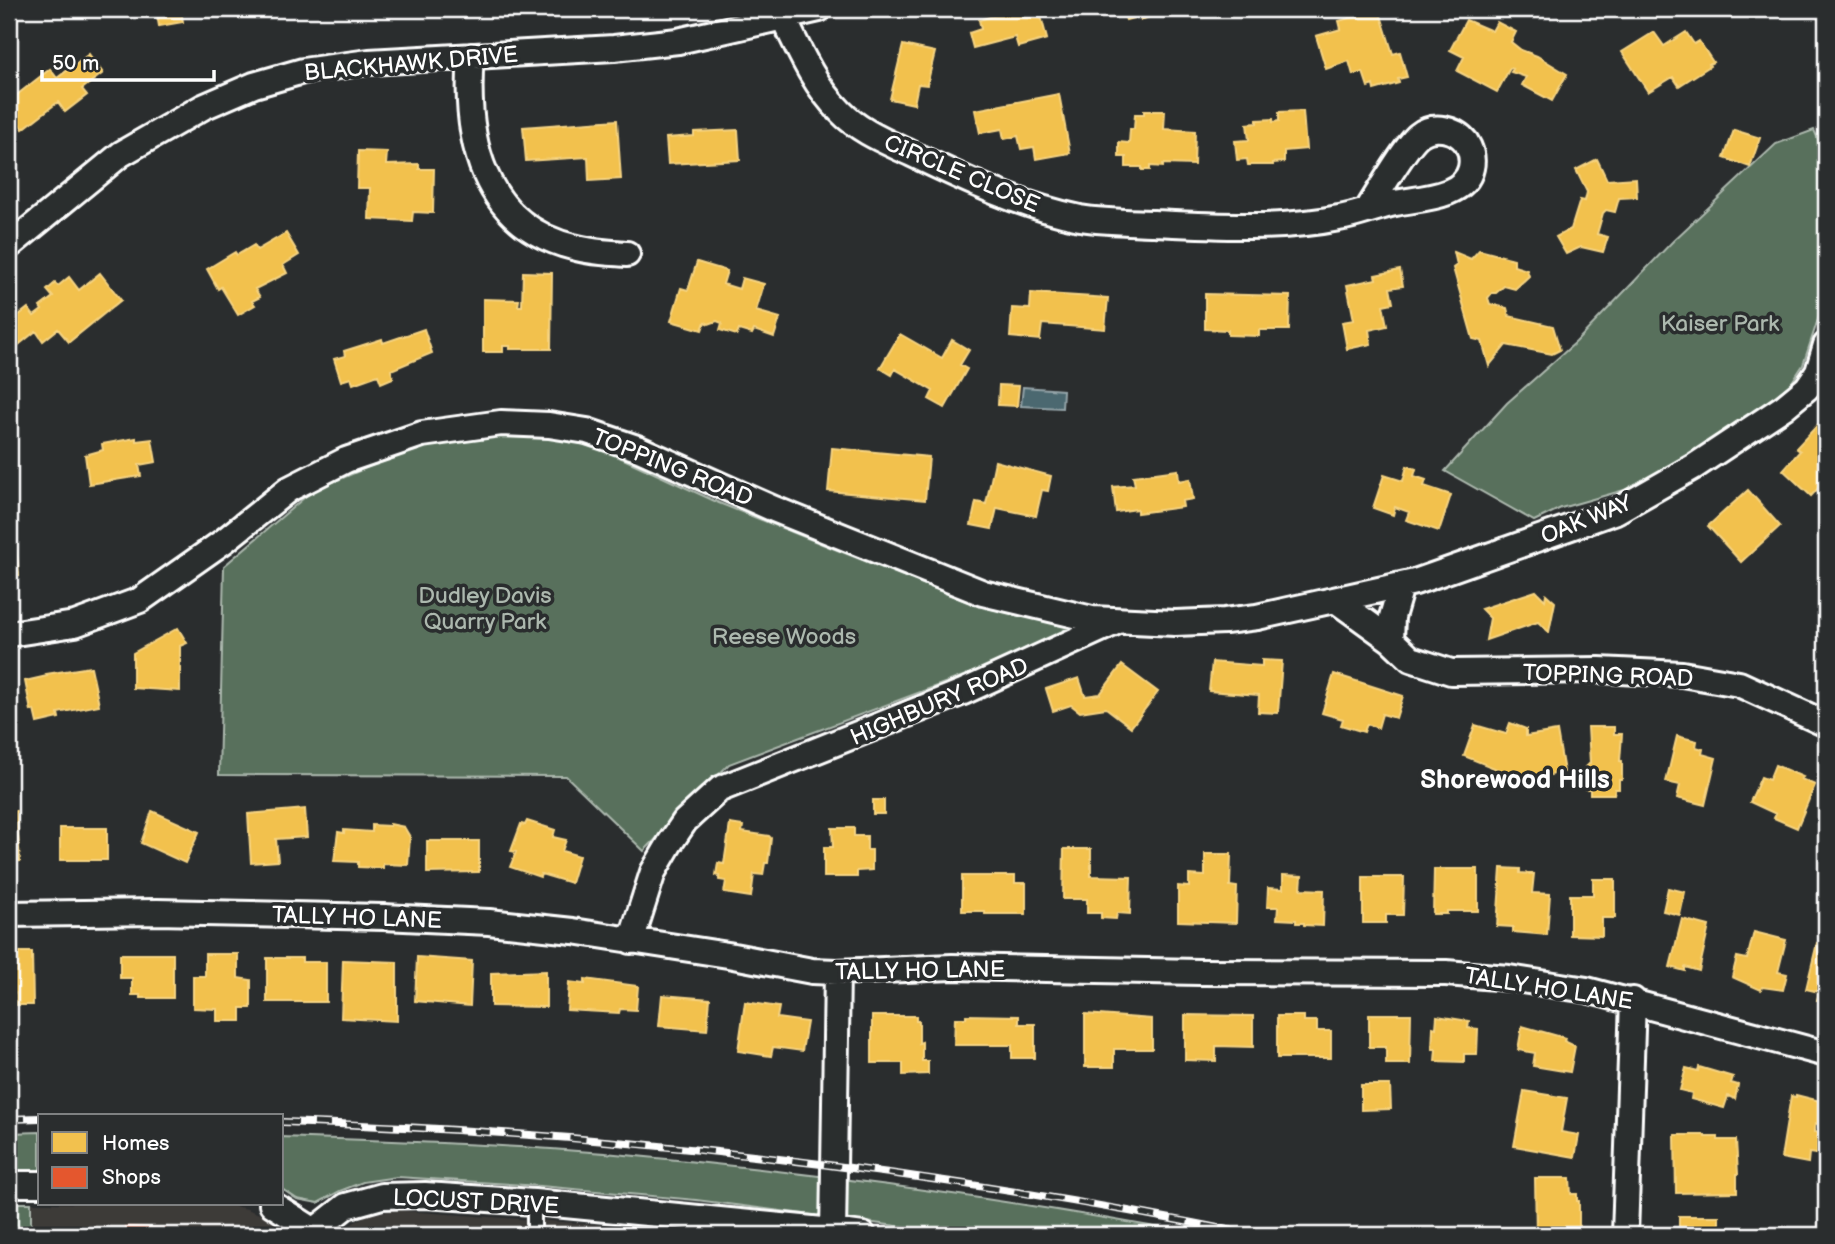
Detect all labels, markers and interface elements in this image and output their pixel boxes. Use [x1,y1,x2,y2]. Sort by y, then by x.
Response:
scale bar [42,38,214,82]
street label: BLACKHAWK DRIVE [303,41,519,87]
text: 50 m [52,51,99,76]
street label: CIRCLE CLOSE [880,129,1044,219]
park label: Kaiser Park [1661,310,1780,338]
street label: TOPPING ROAD [588,423,757,513]
street label: OAK WAY [1537,489,1636,551]
park label: Dudley Davis Quarry Park [418,582,552,636]
park label: Reese Woods [712,623,856,651]
street label: HIGHBURY ROAD [846,652,1033,752]
street label: TOPPING ROAD [1522,659,1694,693]
district label: Shorewood Hills [1420,765,1610,796]
street label: TALLY HO LANE [272,901,442,935]
street label: TALLY HO LANE [835,956,1005,986]
street label: TALLY HO LANE [1463,962,1635,1016]
legend [38,1114,284,1206]
text: Homes [102,1131,170,1156]
text: Shops [102,1165,161,1190]
street label: LOCUST DRIVE [392,1184,560,1220]

